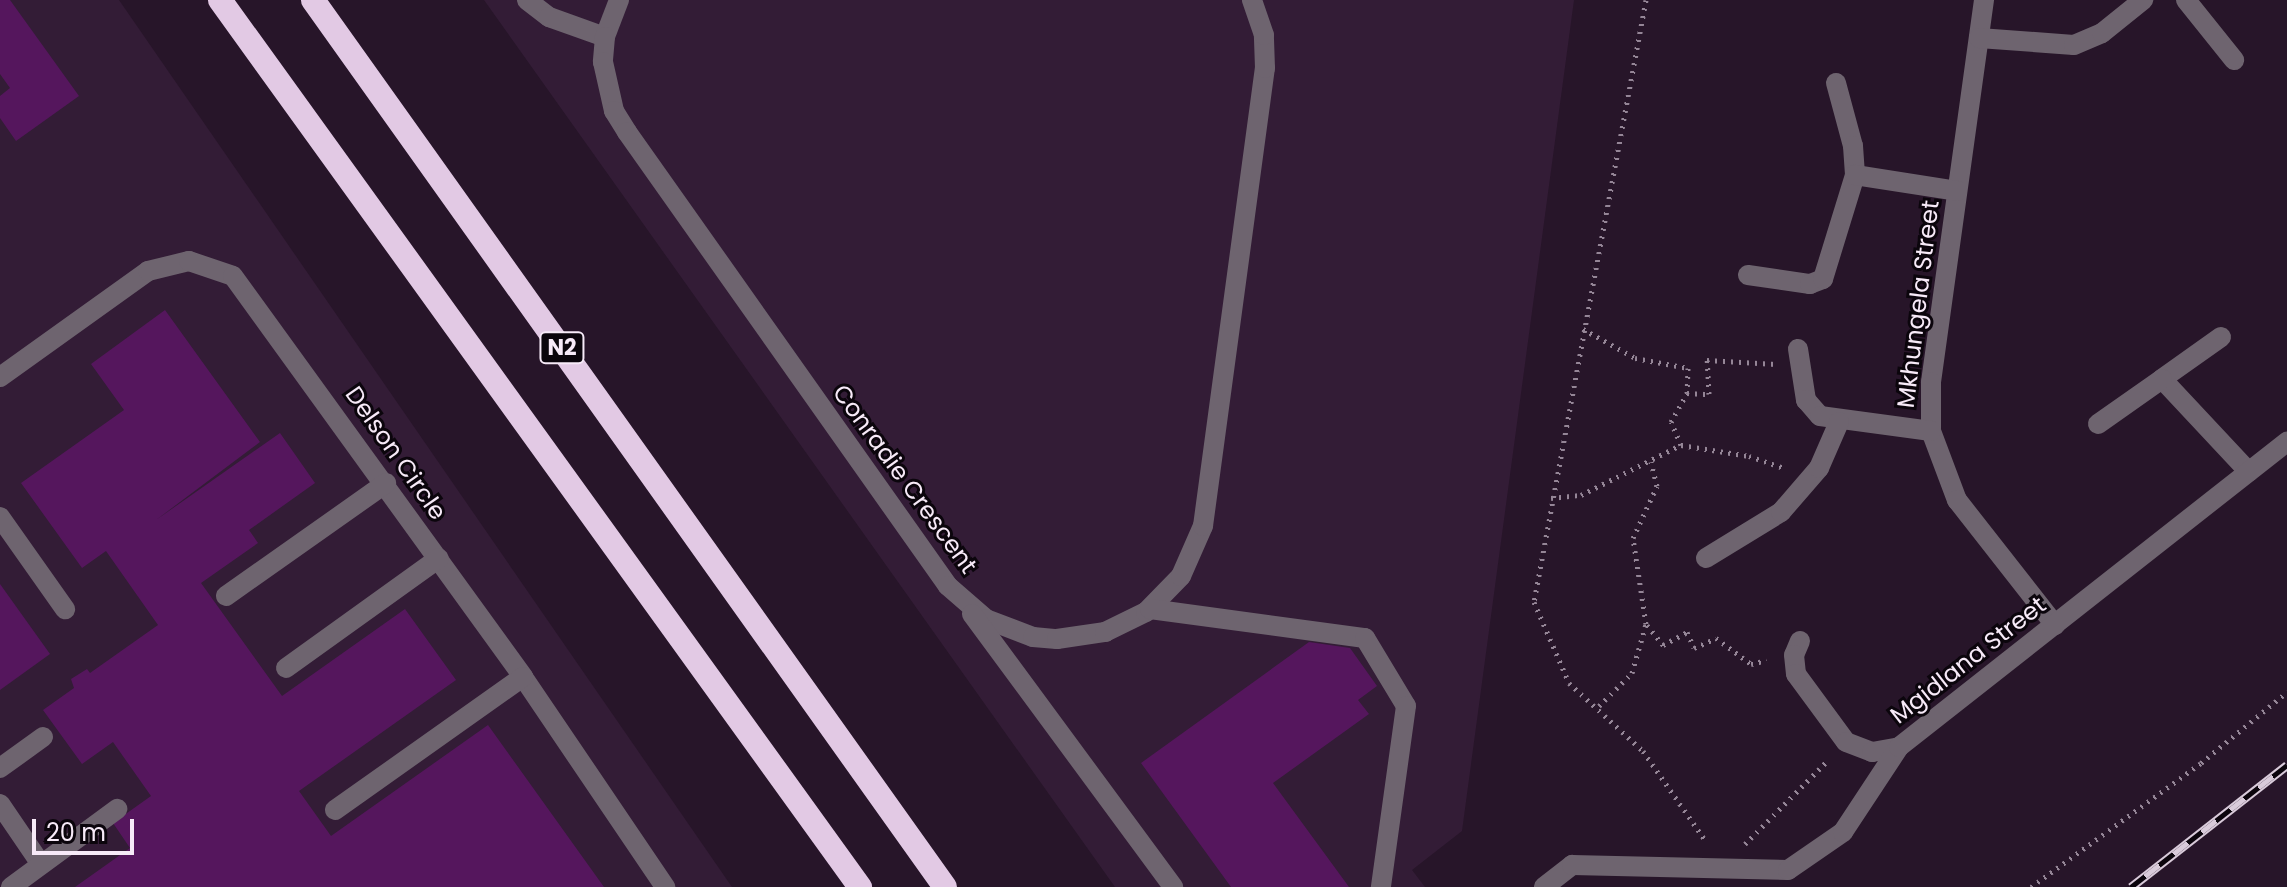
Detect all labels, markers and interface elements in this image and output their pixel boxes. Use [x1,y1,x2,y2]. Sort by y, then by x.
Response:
street label: Mkhungela Street [1891,199,1945,409]
road number: N2 [538,330,586,366]
street label: Conradie Crescent [827,379,983,579]
street label: Delson Circle [339,381,453,525]
street label: Mgidlana Street [1885,590,2051,730]
scale bar [36,803,138,853]
text: 20 m [46,816,106,849]

